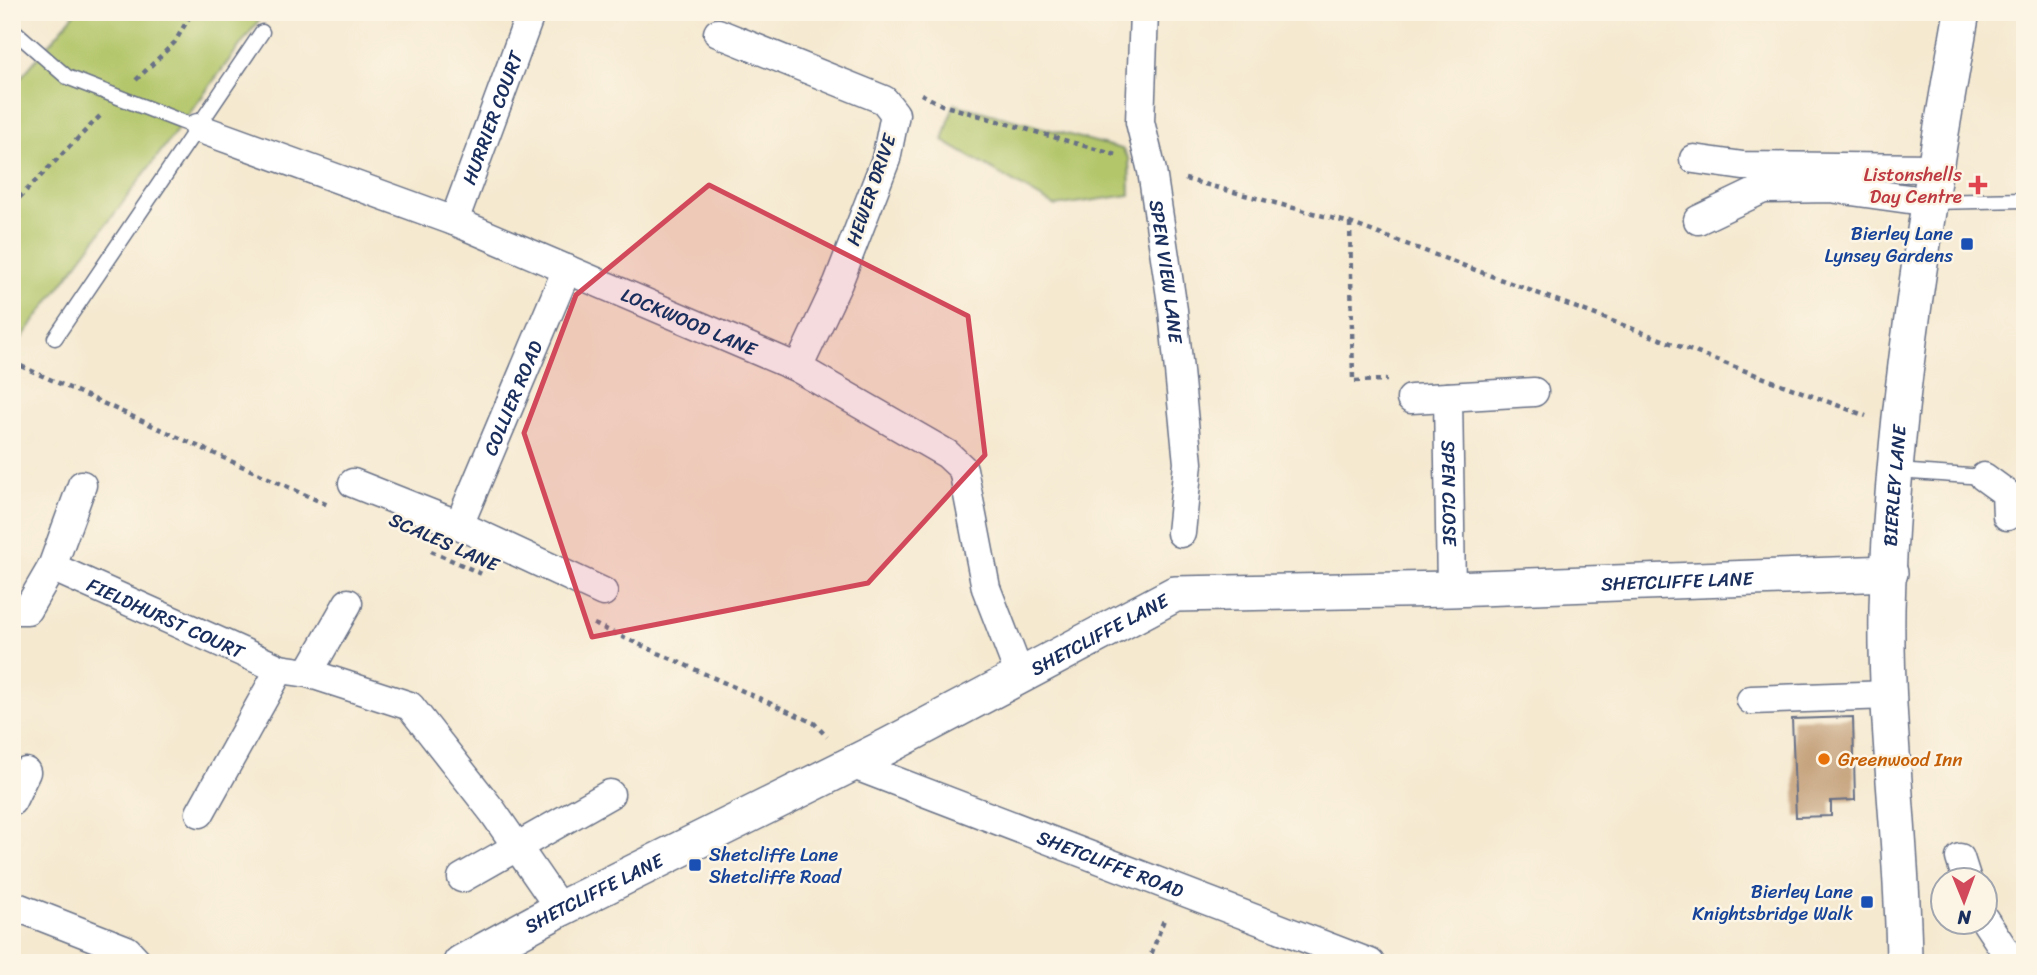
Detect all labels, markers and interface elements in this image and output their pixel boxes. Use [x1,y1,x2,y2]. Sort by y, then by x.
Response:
street label: HURRIER COURT [452,45,532,189]
street label: HEWER DRIVE [836,128,906,250]
place label: Listonshells Day Centre [1864,158,1962,213]
marker: Listonshells Day Centre [1968,175,1988,195]
street label: SPEN VIEW LANE [1140,197,1193,346]
place label: Bierley Lane Lynsey Gardens [1824,217,1953,272]
marker: Bierley Lane Lynsey Gardens [1959,236,1975,252]
street label: LOCKWOOD LANE [616,278,764,366]
street label: COLLIER ROAD [474,335,552,461]
street label: BIERLEY LANE [1873,422,1916,547]
street label: SPEN CLOSE [1432,440,1467,547]
street label: SCALES LANE [384,503,506,582]
street label: SHETCLIFFE LANE [1600,561,1755,600]
street label: FIELDHURST COURT [82,568,251,668]
street label: SHETCLIFFE LANE [1024,583,1175,684]
place label: Greenwood Inn [1838,743,1963,776]
marker: Greenwood Inn [1816,751,1832,767]
street label: SHETCLIFFE ROAD [1032,820,1189,907]
place label: Shetcliffe Lane Shetcliffe Road [709,838,843,893]
street label: SHETCLIFFE LANE [518,843,670,942]
marker: Shetcliffe Lane Shetcliffe Road [687,857,703,873]
north arrow [1928,866,1998,936]
place label: Bierley Lane Knightsbridge Walk [1692,875,1853,930]
marker: Bierley Lane Knightsbridge Walk [1859,894,1875,910]
text: N [1957,901,1972,934]

